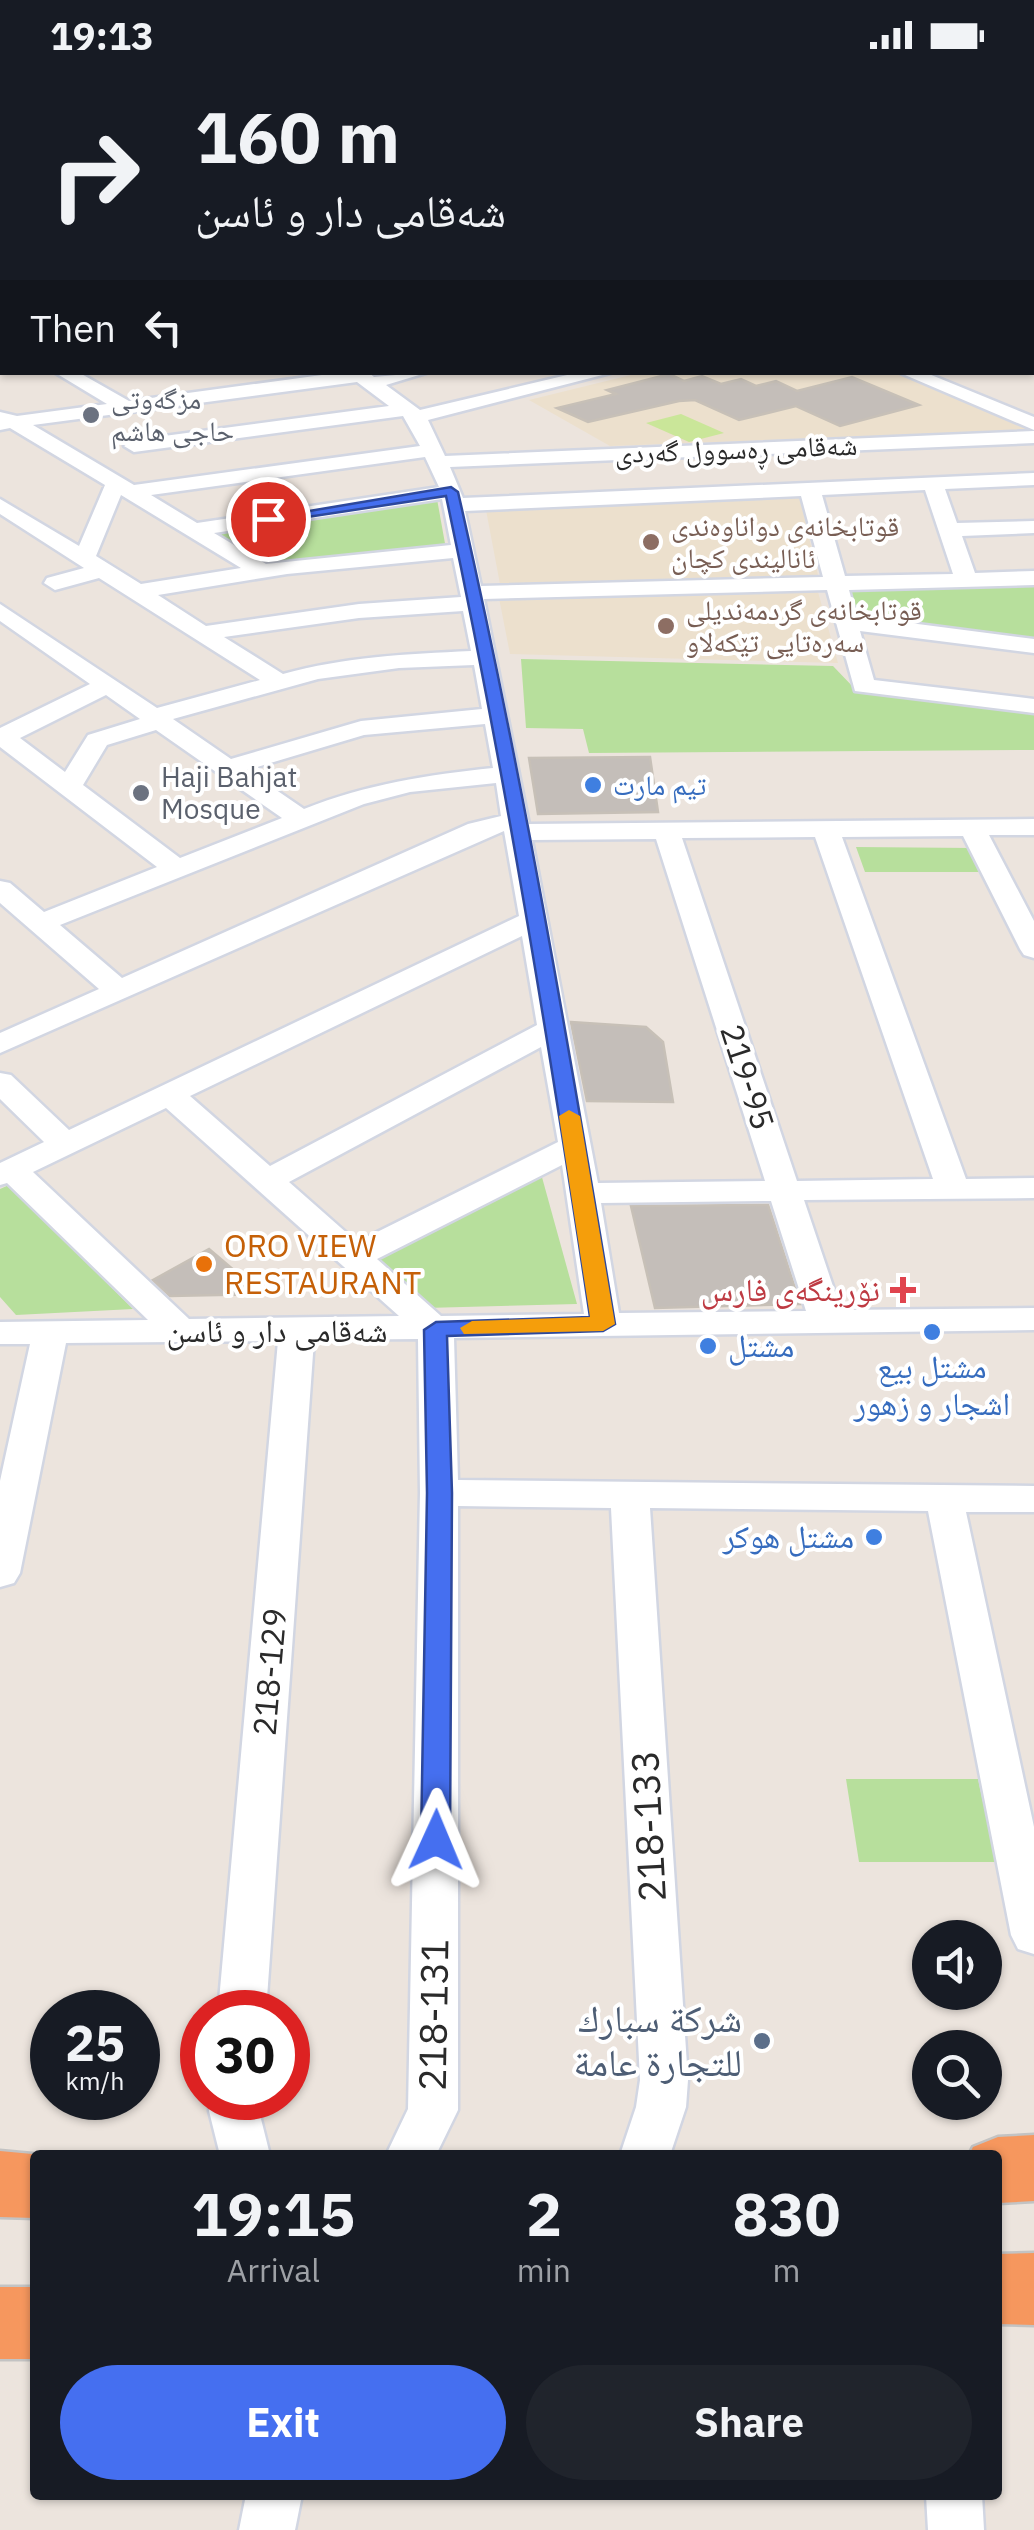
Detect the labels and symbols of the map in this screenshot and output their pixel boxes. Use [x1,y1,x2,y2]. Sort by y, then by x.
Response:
place label: مزگەوتی حاجی هاشم [111,380,234,450]
marker: مزگەوتی حاجی هاشم [80,404,102,426]
street label: شەقامی ڕەسوول گەردی [614,426,858,475]
pin [226,477,311,562]
place label: قوتابخانەی دواناوەندی ئانالیندی كچان [671,507,899,576]
marker: قوتابخانەی دواناوەندی ئانالیندی كچان [640,531,662,553]
place label: قوتابخانەی گردمەندیلی سەرەتایی تێكەلاو [686,591,922,660]
marker: قوتابخانەی گردمەندیلی سەرەتایی تێكەلاو [655,615,677,637]
place label: Haji Bahjat Mosque [161,758,297,827]
place label: تيم مارت [613,766,706,804]
marker: تيم مارت [582,774,604,796]
marker: Haji Bahjat Mosque [130,782,152,804]
street label: 219-95 [711,1018,785,1135]
place label: ORO VIEW RESTAURANT [224,1224,421,1303]
marker: ORO VIEW RESTAURANT [193,1253,215,1275]
place label: نۆرینگەی فارس [701,1268,880,1310]
marker: نۆرینگەی فارس [890,1277,916,1303]
street label: شەقامی دار و ئاسن [166,1309,388,1351]
marker: مشتل بيع اشجار و زهور [921,1321,943,1343]
place label: مشتل [728,1324,794,1366]
marker: مشتل [697,1335,719,1357]
place label: مشتل بيع اشجار و زهور [853,1345,1010,1424]
place label: مشتل هوكر [722,1515,854,1557]
marker: مشتل هوكر [863,1526,885,1548]
street label: 218-129 [243,1606,296,1737]
street label: 218-133 [619,1749,676,1903]
position arrow [384,1788,488,1892]
street label: 218-131 [407,1939,458,2091]
speed limit sign: 30 [180,1990,310,2120]
place label: شركة سبارك للتجارة عامة [574,1993,742,2086]
marker: شركة سبارك للتجارة عامة [751,2030,773,2052]

